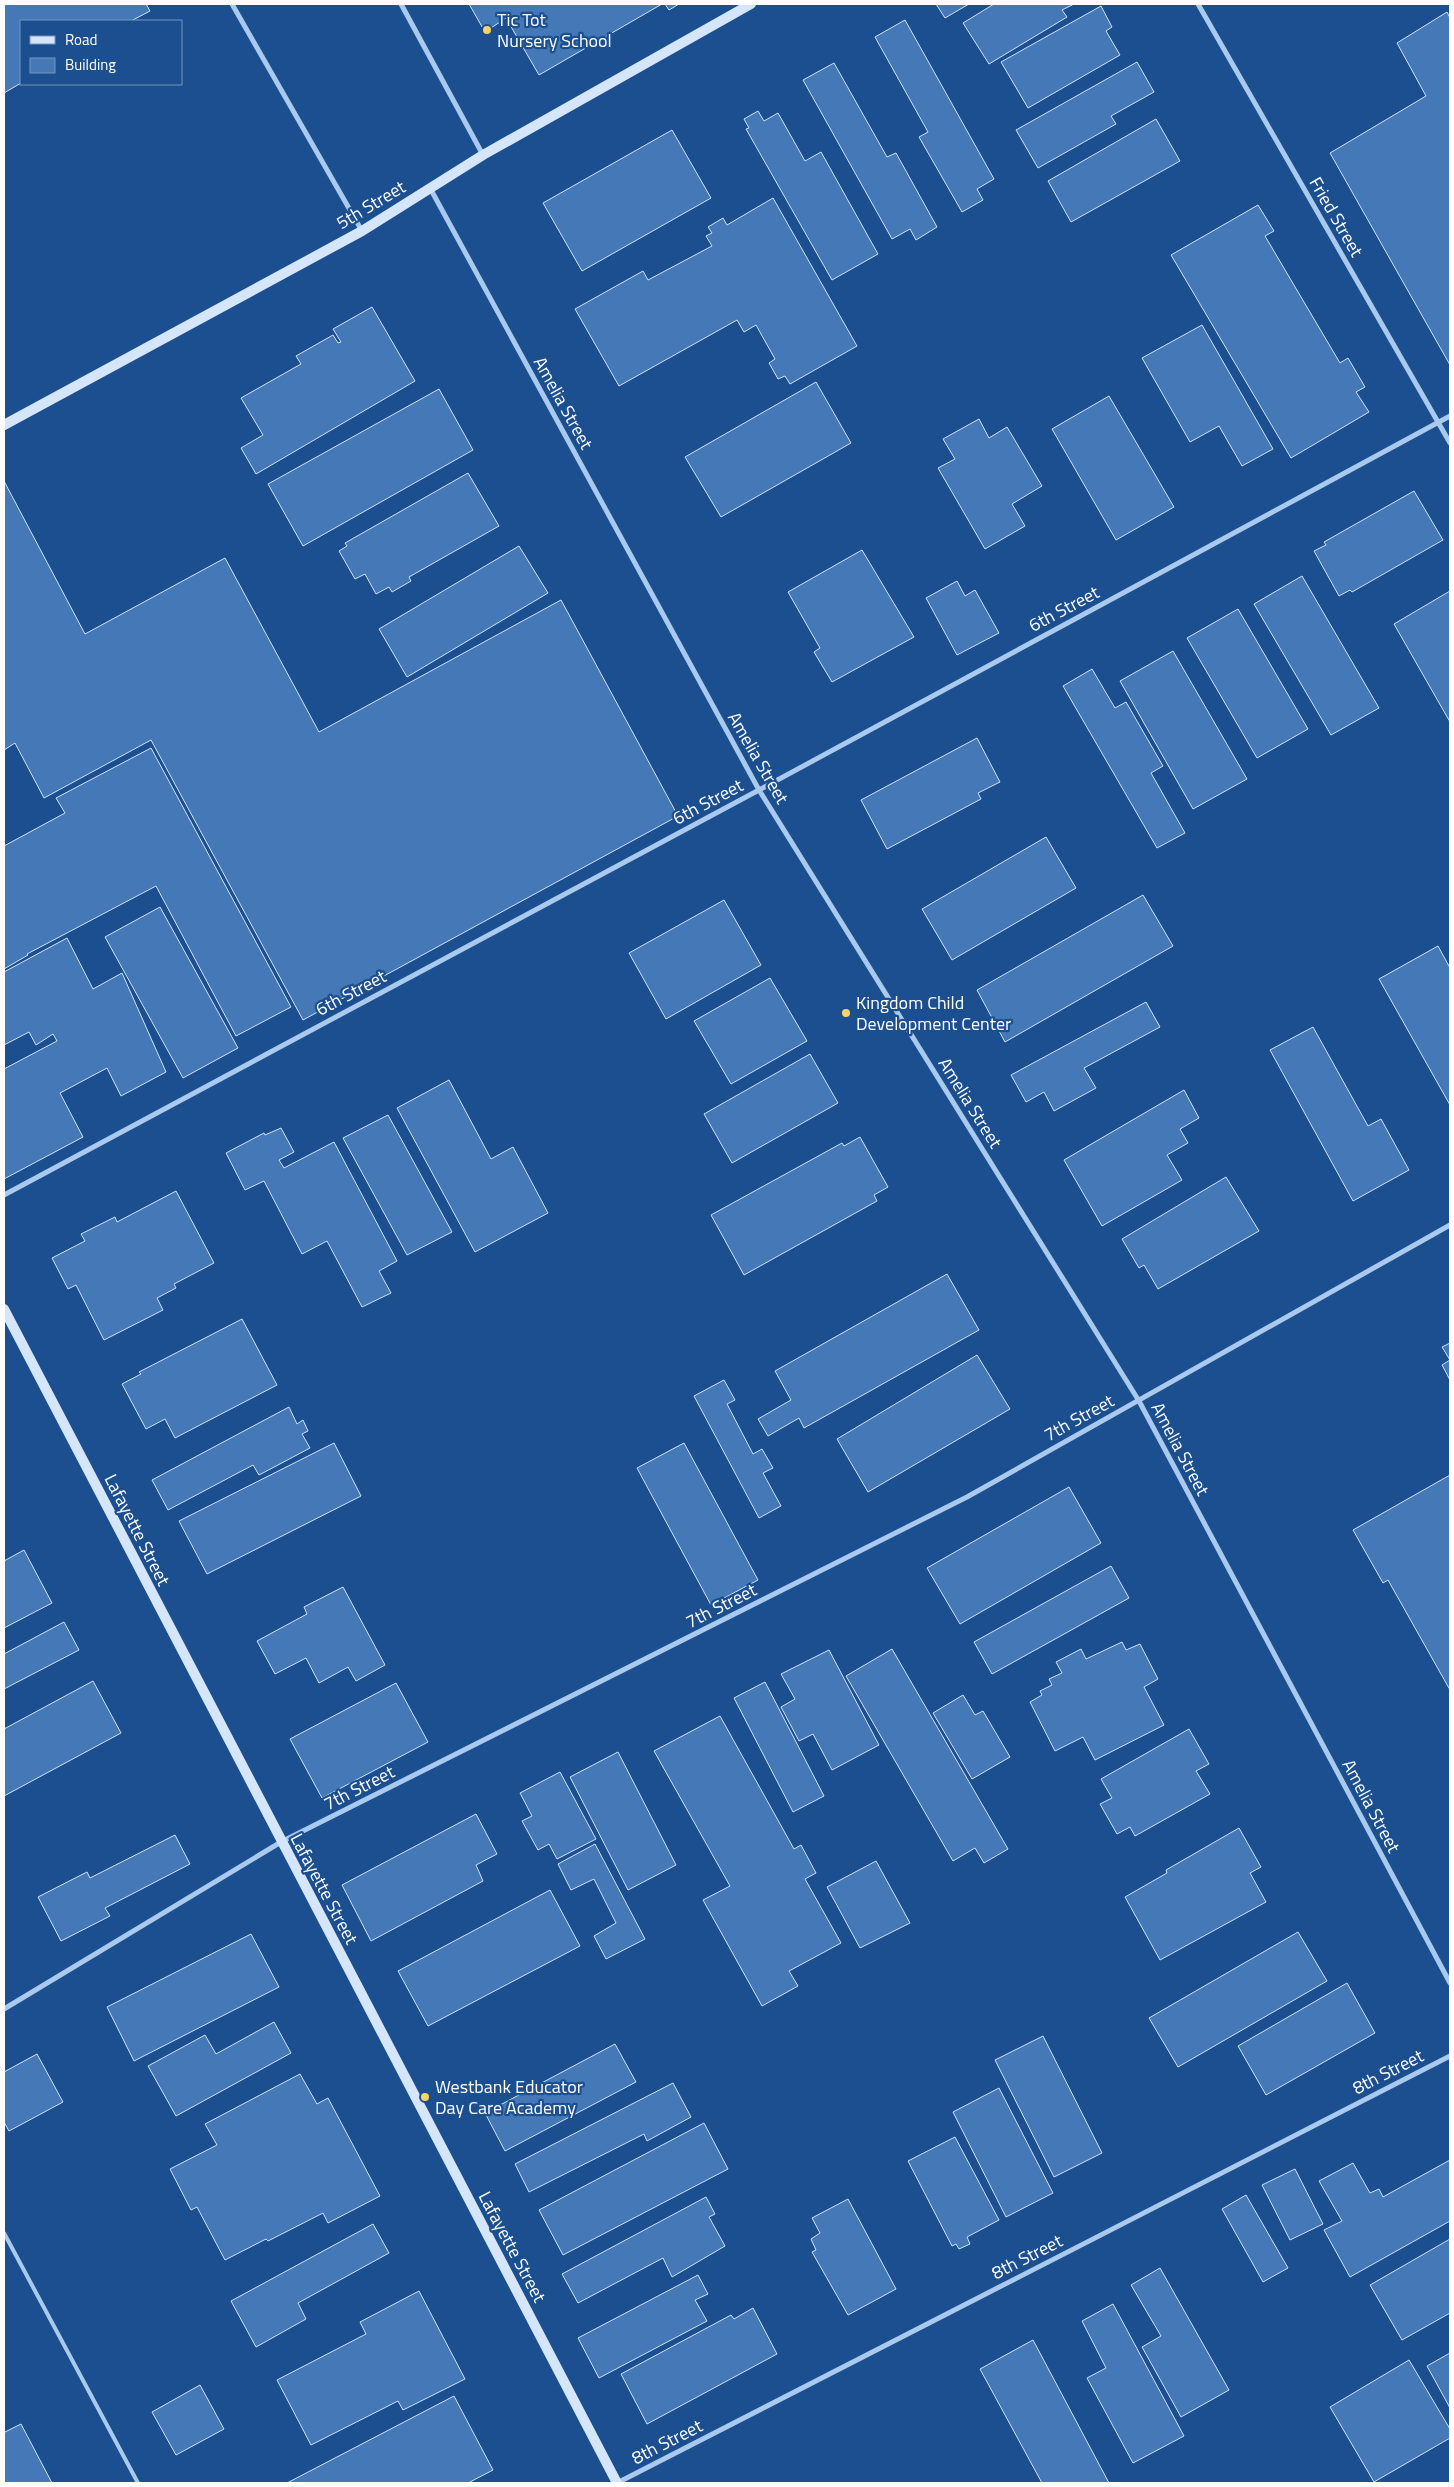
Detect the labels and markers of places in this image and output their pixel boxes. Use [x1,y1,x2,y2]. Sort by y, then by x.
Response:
place label: Tic Tot Nursery School [497,6,612,54]
marker: Tic Tot Nursery School [481,24,493,36]
place label: Kingdom Child Development Center [856,989,1011,1037]
marker: Kingdom Child Development Center [840,1007,852,1019]
place label: Westbank Educator Day Care Academy [435,2073,583,2121]
marker: Westbank Educator Day Care Academy [419,2091,431,2103]

